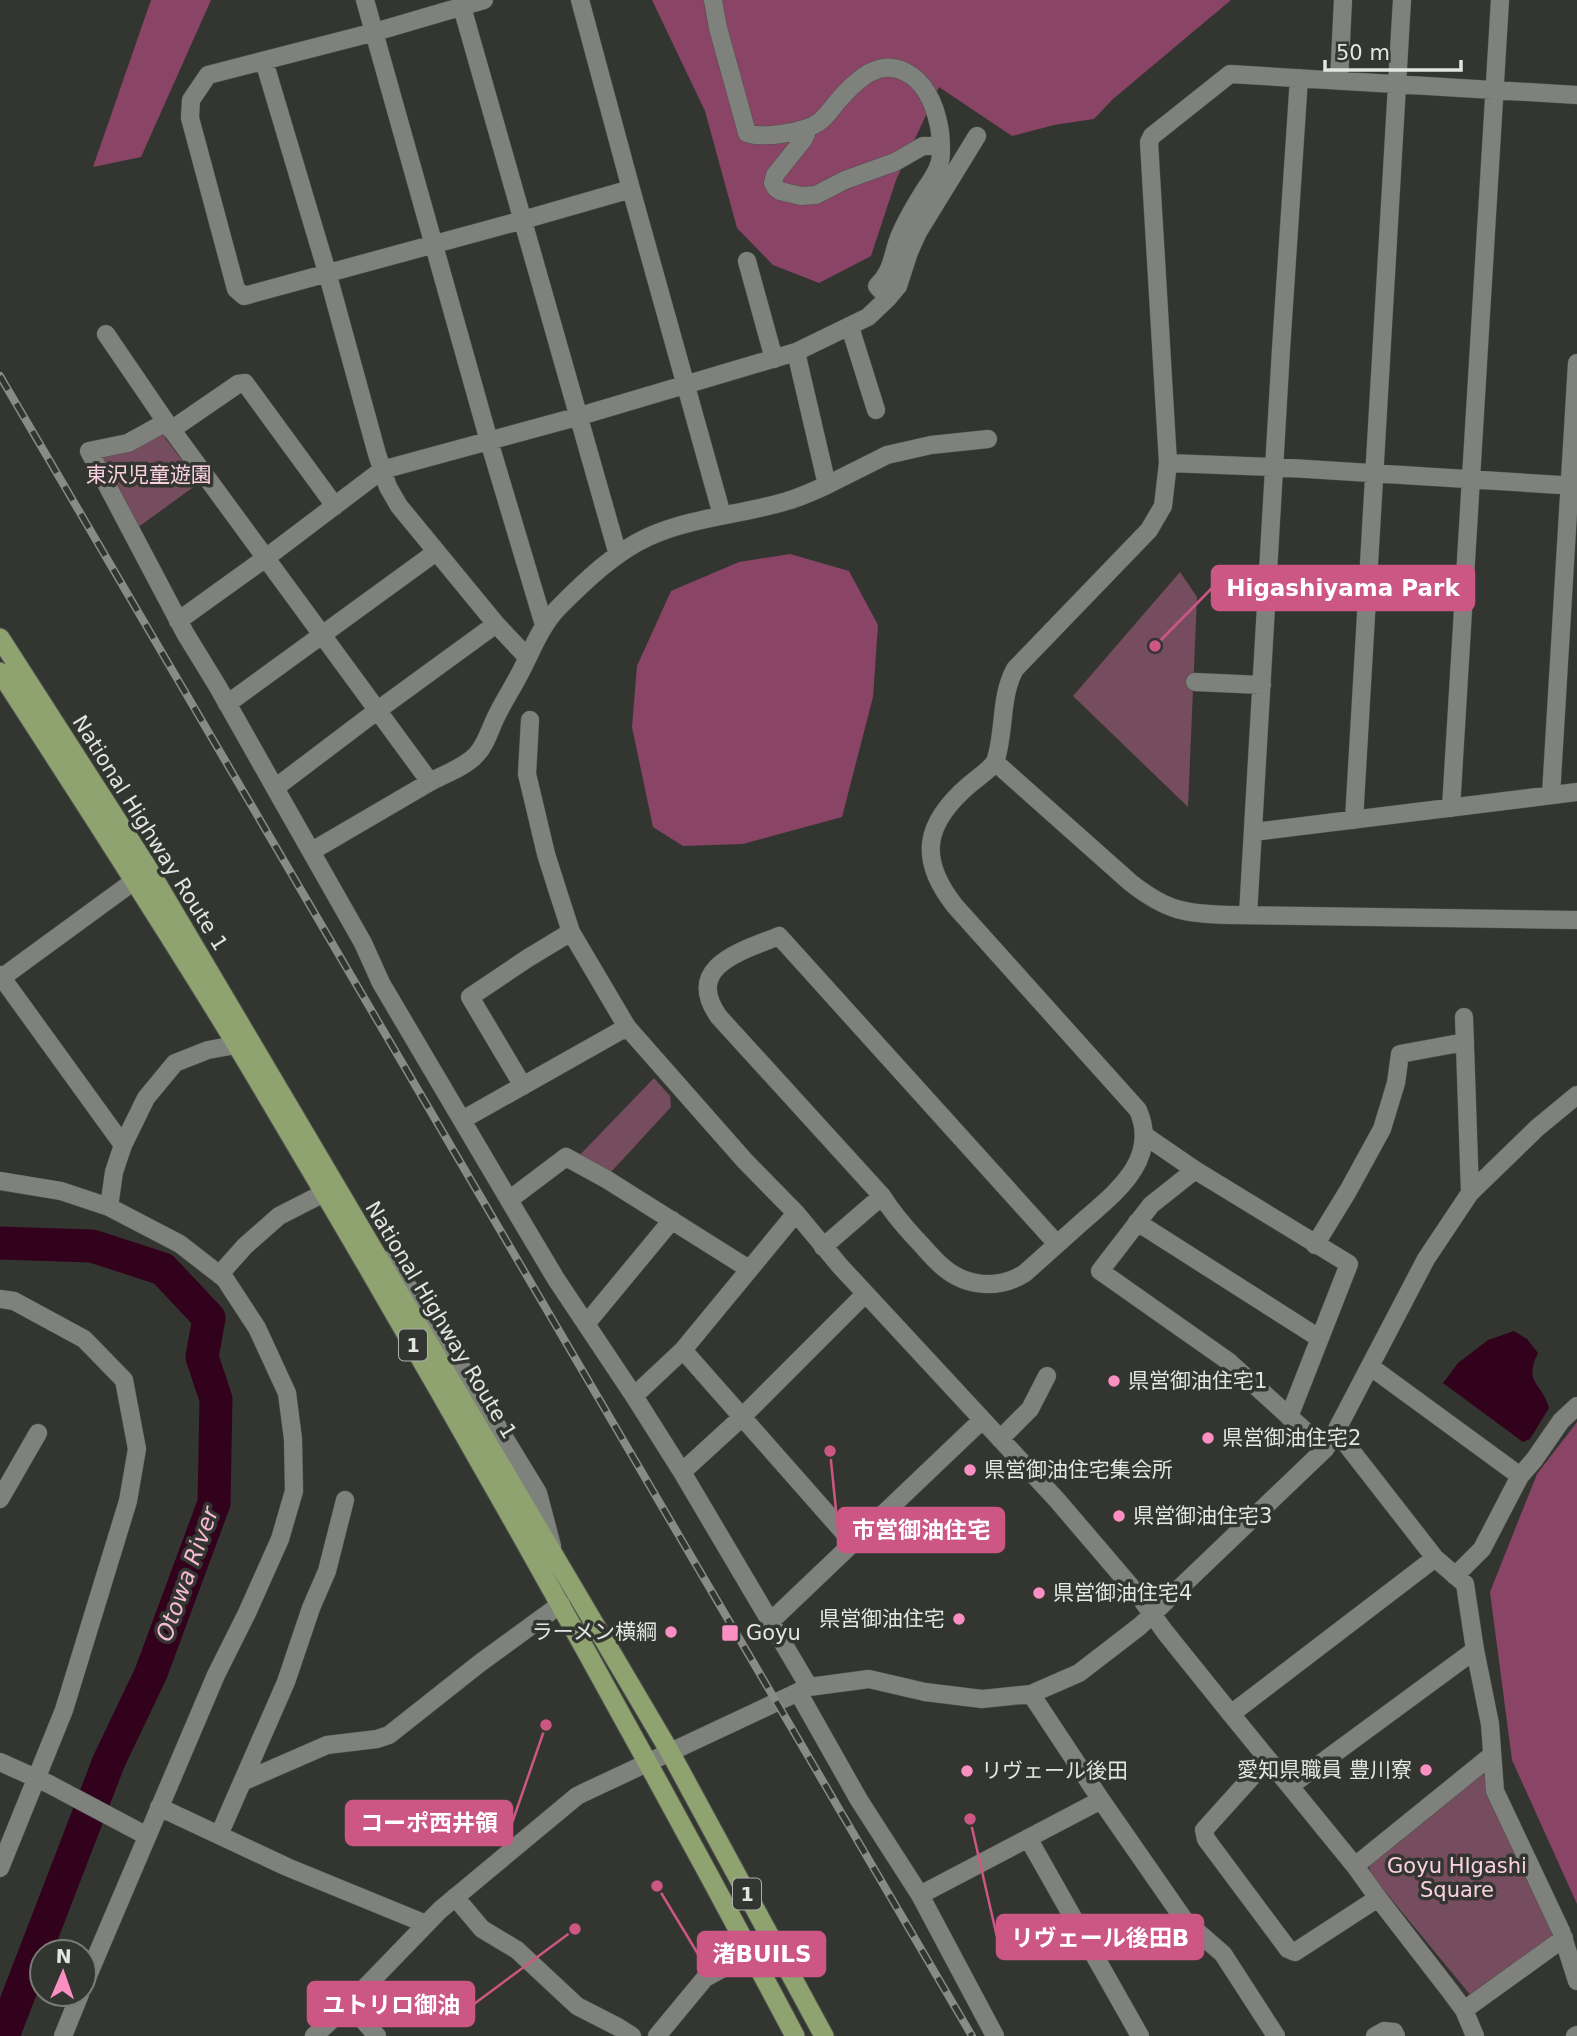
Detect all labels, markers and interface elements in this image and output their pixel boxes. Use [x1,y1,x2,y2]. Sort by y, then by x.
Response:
scale bar [1325,28,1462,72]
text: 50 m [1336,41,1390,65]
park label: 東沢児童遊園 [86,463,212,487]
callout: Higashiyama Park [1212,566,1474,610]
text: Higashiyama Park [1226,575,1460,601]
street label: National Highway Route 1 [68,711,232,955]
street label: National Highway Route 1 [360,1197,522,1443]
road number: 1 [399,1330,427,1360]
place label: 県営御油住宅1 [1128,1369,1267,1393]
marker: 県営御油住宅1 [1106,1373,1122,1389]
place label: 県営御油住宅2 [1222,1426,1361,1450]
marker: 県営御油住宅2 [1200,1430,1216,1446]
place label: 県営御油住宅集会所 [984,1458,1173,1482]
marker: 県営御油住宅集会所 [962,1462,978,1478]
water label: Otowa River [151,1502,224,1645]
place label: 県営御油住宅3 [1133,1504,1272,1528]
callout: 市営御油住宅 [838,1508,1004,1552]
marker: 県営御油住宅3 [1111,1508,1127,1524]
text: 市営御油住宅 [852,1517,990,1543]
place label: 県営御油住宅4 [1053,1581,1192,1605]
marker: 県営御油住宅4 [1031,1585,1047,1601]
place label: 県営御油住宅 [819,1607,945,1631]
marker: 県営御油住宅 [951,1611,967,1627]
place label: ラーメン横綱 [532,1620,657,1644]
place label: Goyu [746,1621,801,1645]
marker: Goyu [720,1623,740,1643]
marker: ラーメン横綱 [663,1624,679,1640]
place label: 愛知県職員 豊川寮 [1237,1758,1412,1782]
place label: リヴェール後田 [981,1759,1128,1783]
marker: 愛知県職員 豊川寮 [1418,1762,1434,1778]
marker: リヴェール後田 [959,1763,975,1779]
callout: コーポ西井領 [346,1801,512,1845]
text: コーポ西井領 [360,1810,498,1836]
park label: Goyu HIgashi Square [1387,1854,1527,1902]
road number: 1 [733,1878,761,1910]
callout: リヴェール後田B [997,1915,1203,1959]
text: リヴェール後田B [1011,1925,1189,1951]
callout: 渚BUILS [698,1932,825,1976]
north arrow [28,1938,98,2008]
text: 渚BUILS [713,1941,812,1967]
text: N [55,1945,72,1967]
callout: ユトリロ御油 [308,1982,474,2026]
text: ユトリロ御油 [322,1992,460,2018]

